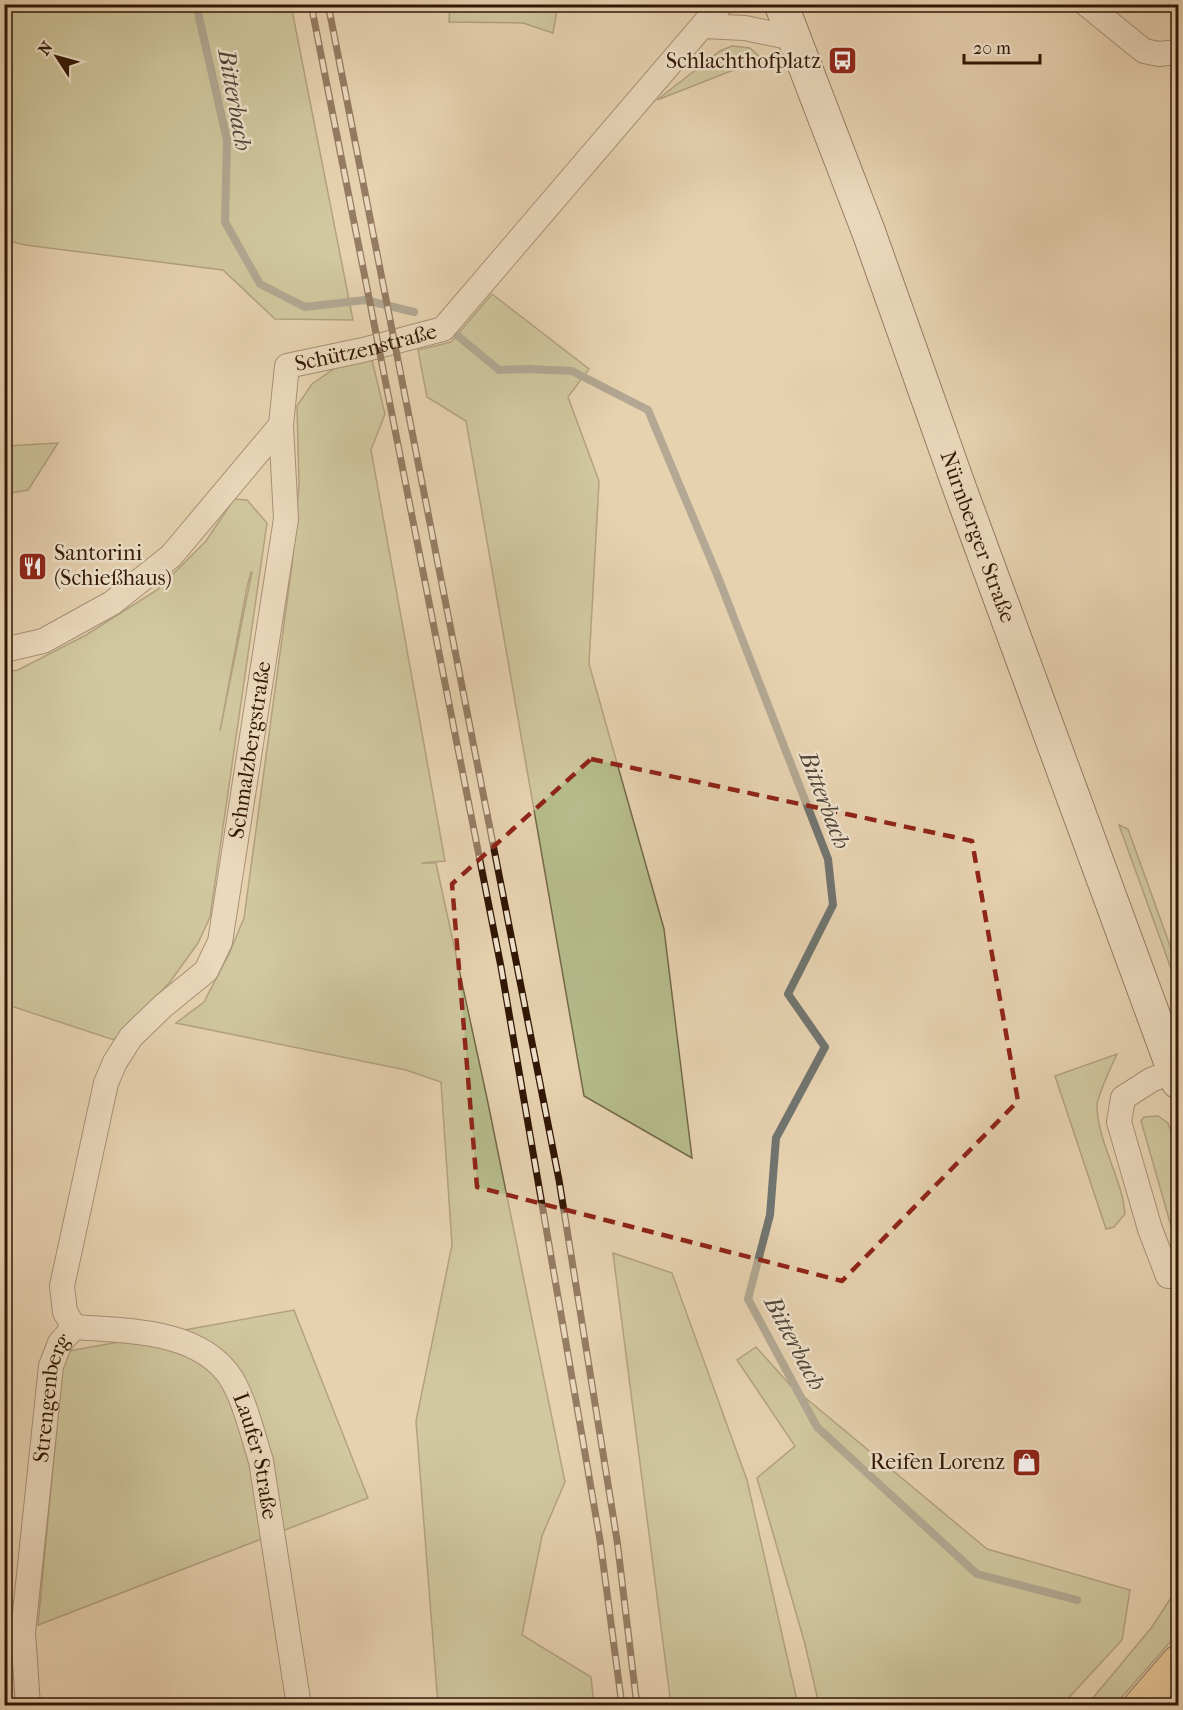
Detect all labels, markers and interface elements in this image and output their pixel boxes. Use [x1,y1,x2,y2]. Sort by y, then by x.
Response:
north arrow [27,27,87,87]
scale bar [964,27,1040,65]
text: N [34,37,57,59]
text: 20 m [973,38,1011,59]
water label: Bitterbach [212,45,258,153]
bus stop icon: Schlachthofplatz [826,45,858,77]
place label: Schlachthofplatz [666,48,821,74]
street label: Schützenstraße [292,318,440,377]
street label: Nürnberger Straße [934,447,1021,626]
place label: Santorini (Schießhaus) [54,540,172,591]
restaurant icon: Santorini (Schießhaus) [17,550,49,582]
street label: Schmalzbergstraße [223,659,277,841]
water label: Bitterbach [793,745,856,853]
water label: Bitterbach [758,1289,831,1395]
street label: Strengenberg [28,1327,76,1464]
street label: Laufer Straße [227,1389,283,1521]
shop icon: Reifen Lorenz [1010,1446,1042,1478]
place label: Reifen Lorenz [870,1449,1005,1475]

